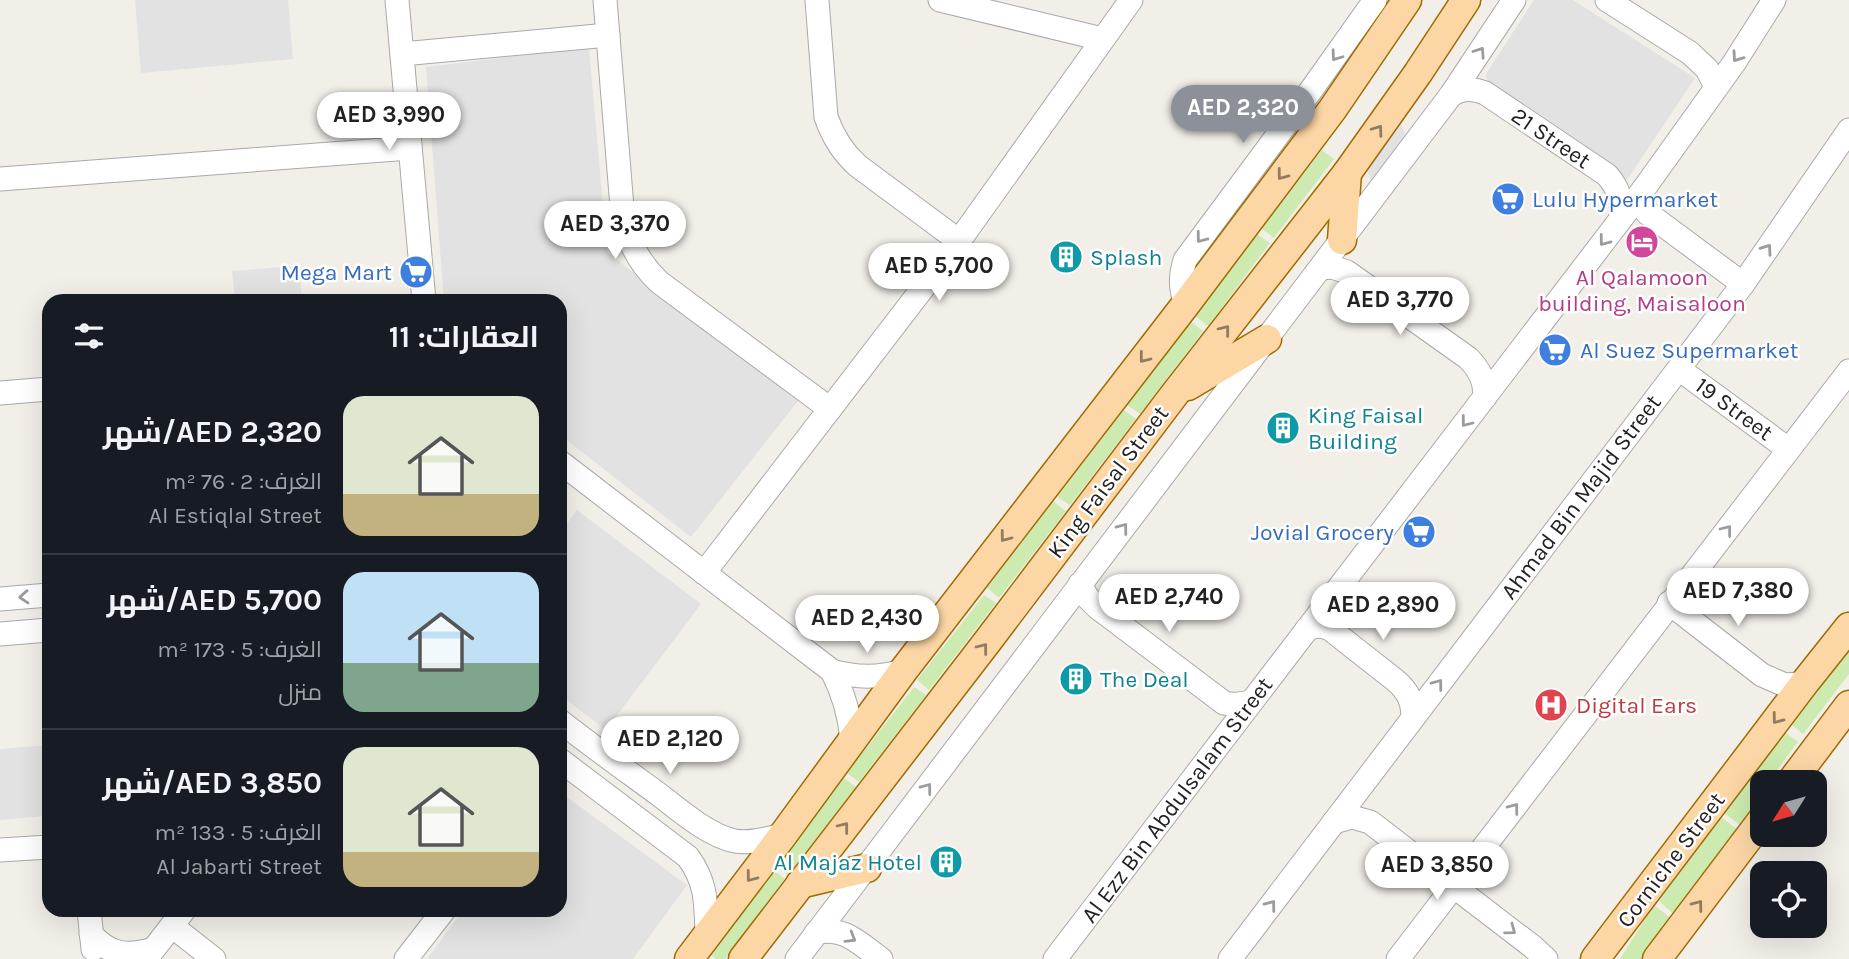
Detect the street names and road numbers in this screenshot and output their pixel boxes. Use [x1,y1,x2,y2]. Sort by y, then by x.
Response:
street label: 21 Street [1506,102,1596,174]
street label: 19 Street [1690,372,1778,446]
street label: Ahmad Bin Majid Street [1495,389,1667,605]
street label: King Faisal Street [1042,400,1174,564]
street label: Al Ezz Bin Abdulsalam Street [1076,672,1278,928]
street label: Corniche Street [1612,787,1731,933]

